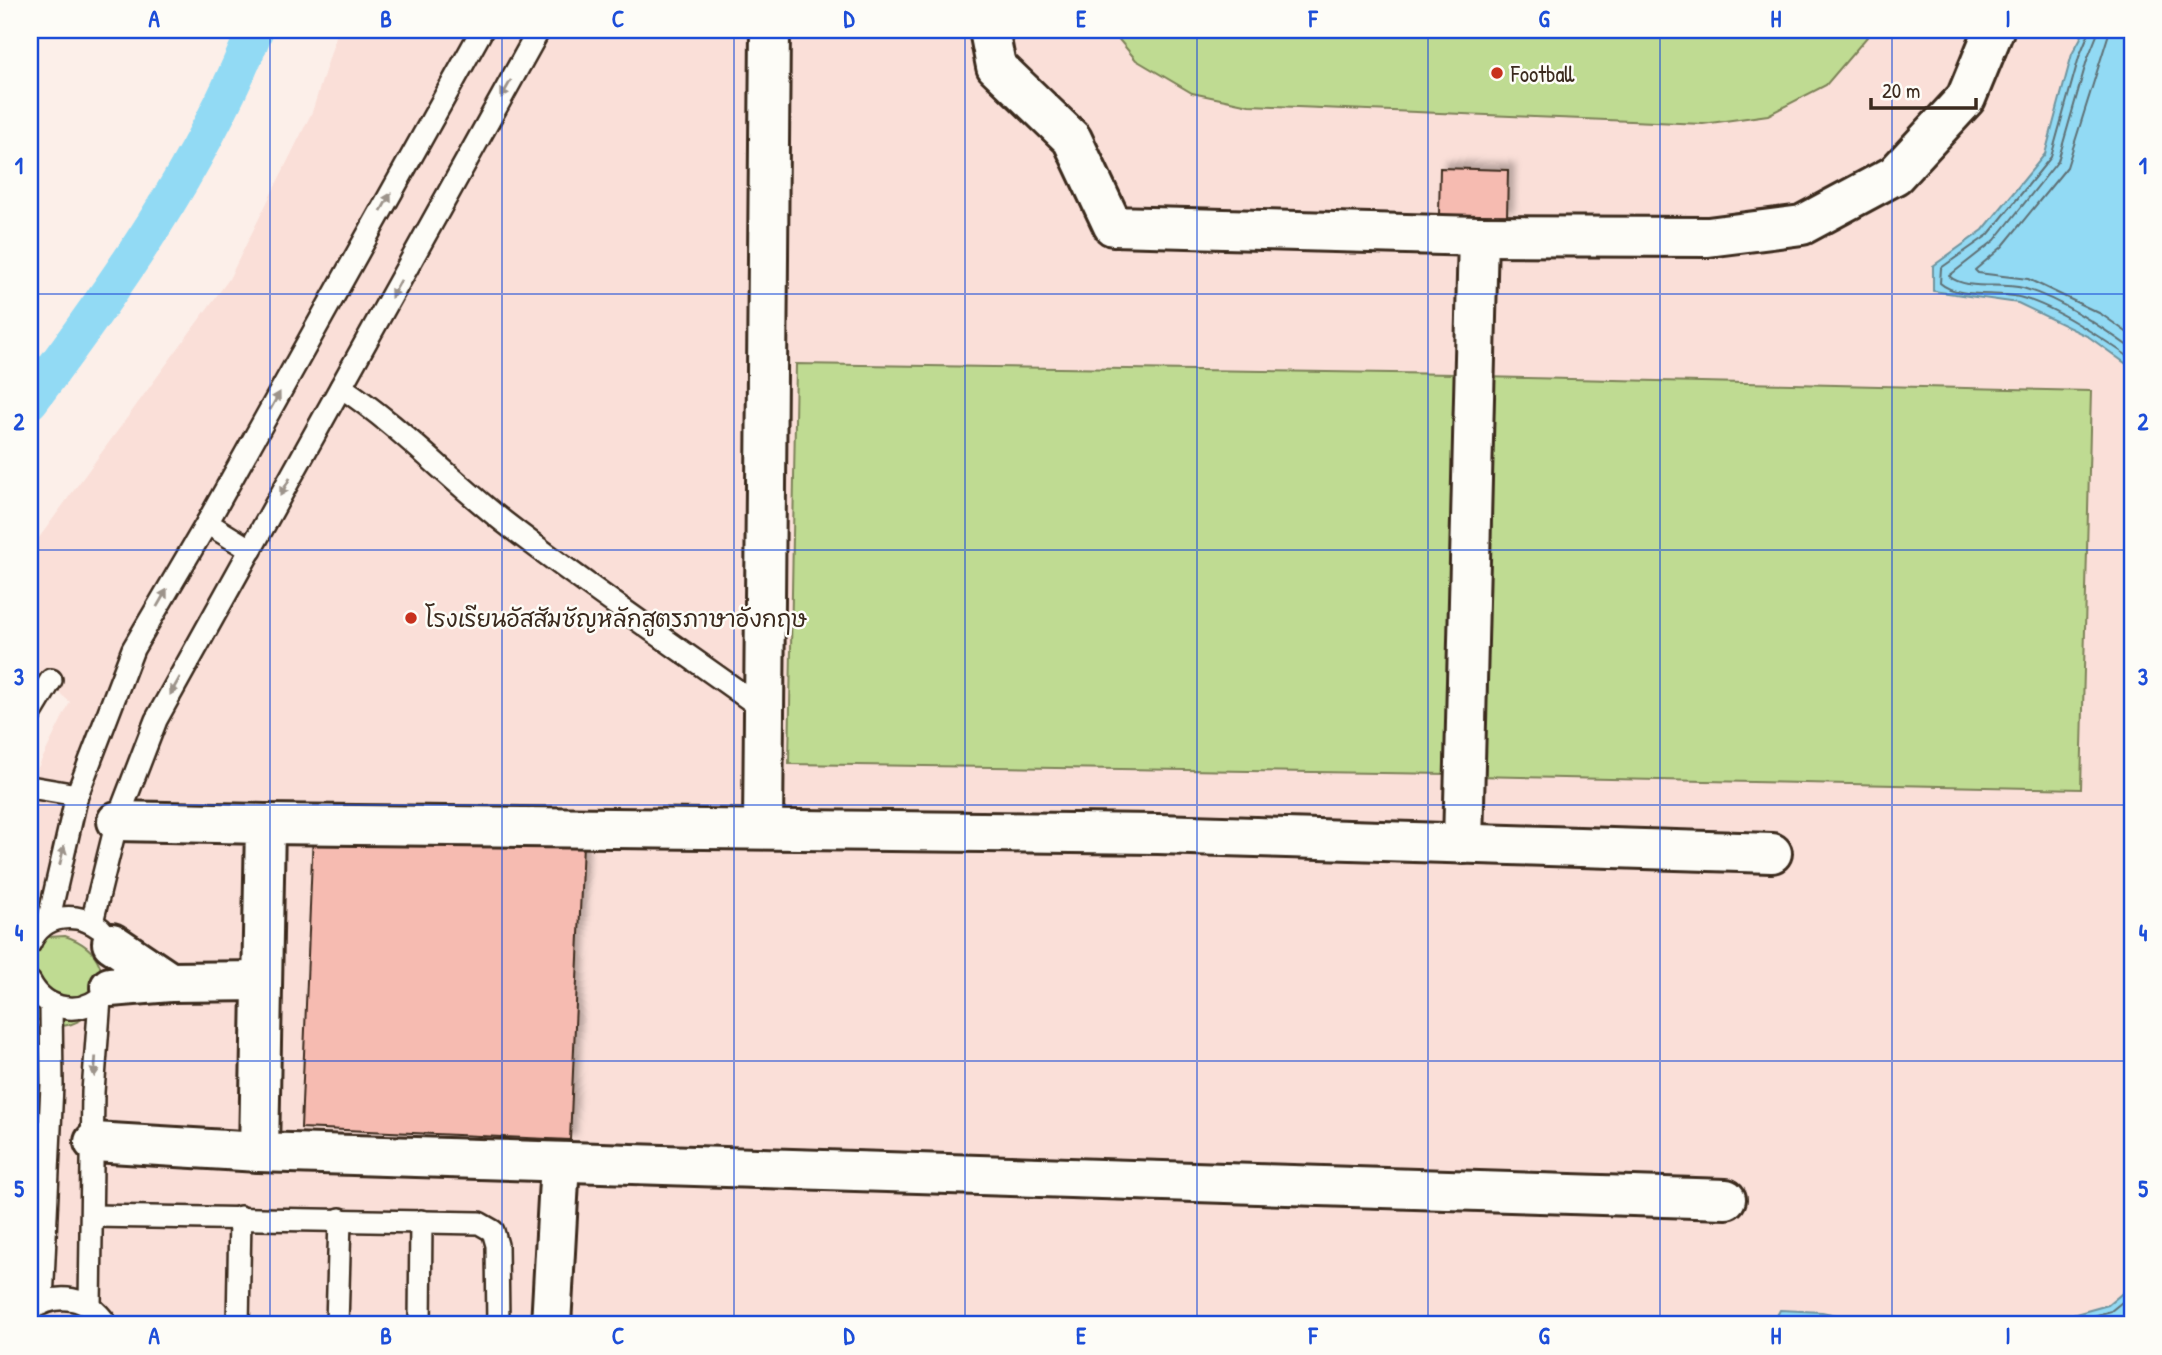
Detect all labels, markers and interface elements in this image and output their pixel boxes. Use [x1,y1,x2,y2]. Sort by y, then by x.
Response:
text: A [148,3,160,34]
text: B [380,3,392,34]
text: C [612,3,624,34]
text: D [844,3,856,34]
text: E [1076,3,1087,34]
text: F [1308,3,1319,34]
text: G [1538,3,1550,34]
text: H [1771,3,1782,34]
text: I [2005,3,2011,34]
place label: Football [1510,58,1576,89]
marker: Football [1489,65,1505,81]
scale bar [1871,66,1976,110]
text: 20 m [1882,76,1920,105]
one-way arrow [500,80,512,99]
text: 1 [15,150,23,181]
text: 1 [2139,150,2147,181]
one-way arrow [380,192,392,212]
one-way arrow [390,279,402,298]
one-way arrow [269,391,281,410]
text: 2 [14,406,25,437]
text: 2 [2138,406,2149,437]
one-way arrow [279,478,291,497]
one-way arrow [156,589,169,608]
place label: โรงเรียนอัสสัมชัญหลักสูตรภาษาอังกฤษ [425,603,807,637]
marker: โรงเรียนอัสสัมชัญหลักสูตรภาษาอังกฤษ [403,610,419,626]
text: 3 [14,661,24,692]
text: 3 [2138,661,2148,692]
one-way arrow [169,677,181,696]
one-way arrow [57,844,68,866]
text: 4 [15,917,24,948]
text: 4 [2139,917,2148,948]
one-way arrow [89,1056,100,1078]
text: 5 [14,1173,24,1204]
text: 5 [2138,1173,2148,1204]
text: A [148,1320,160,1351]
text: B [380,1320,392,1351]
text: C [612,1320,624,1351]
text: D [844,1320,856,1351]
text: E [1076,1320,1087,1351]
text: F [1308,1320,1319,1351]
text: G [1538,1320,1550,1351]
text: H [1771,1320,1782,1351]
text: I [2005,1320,2011,1351]

